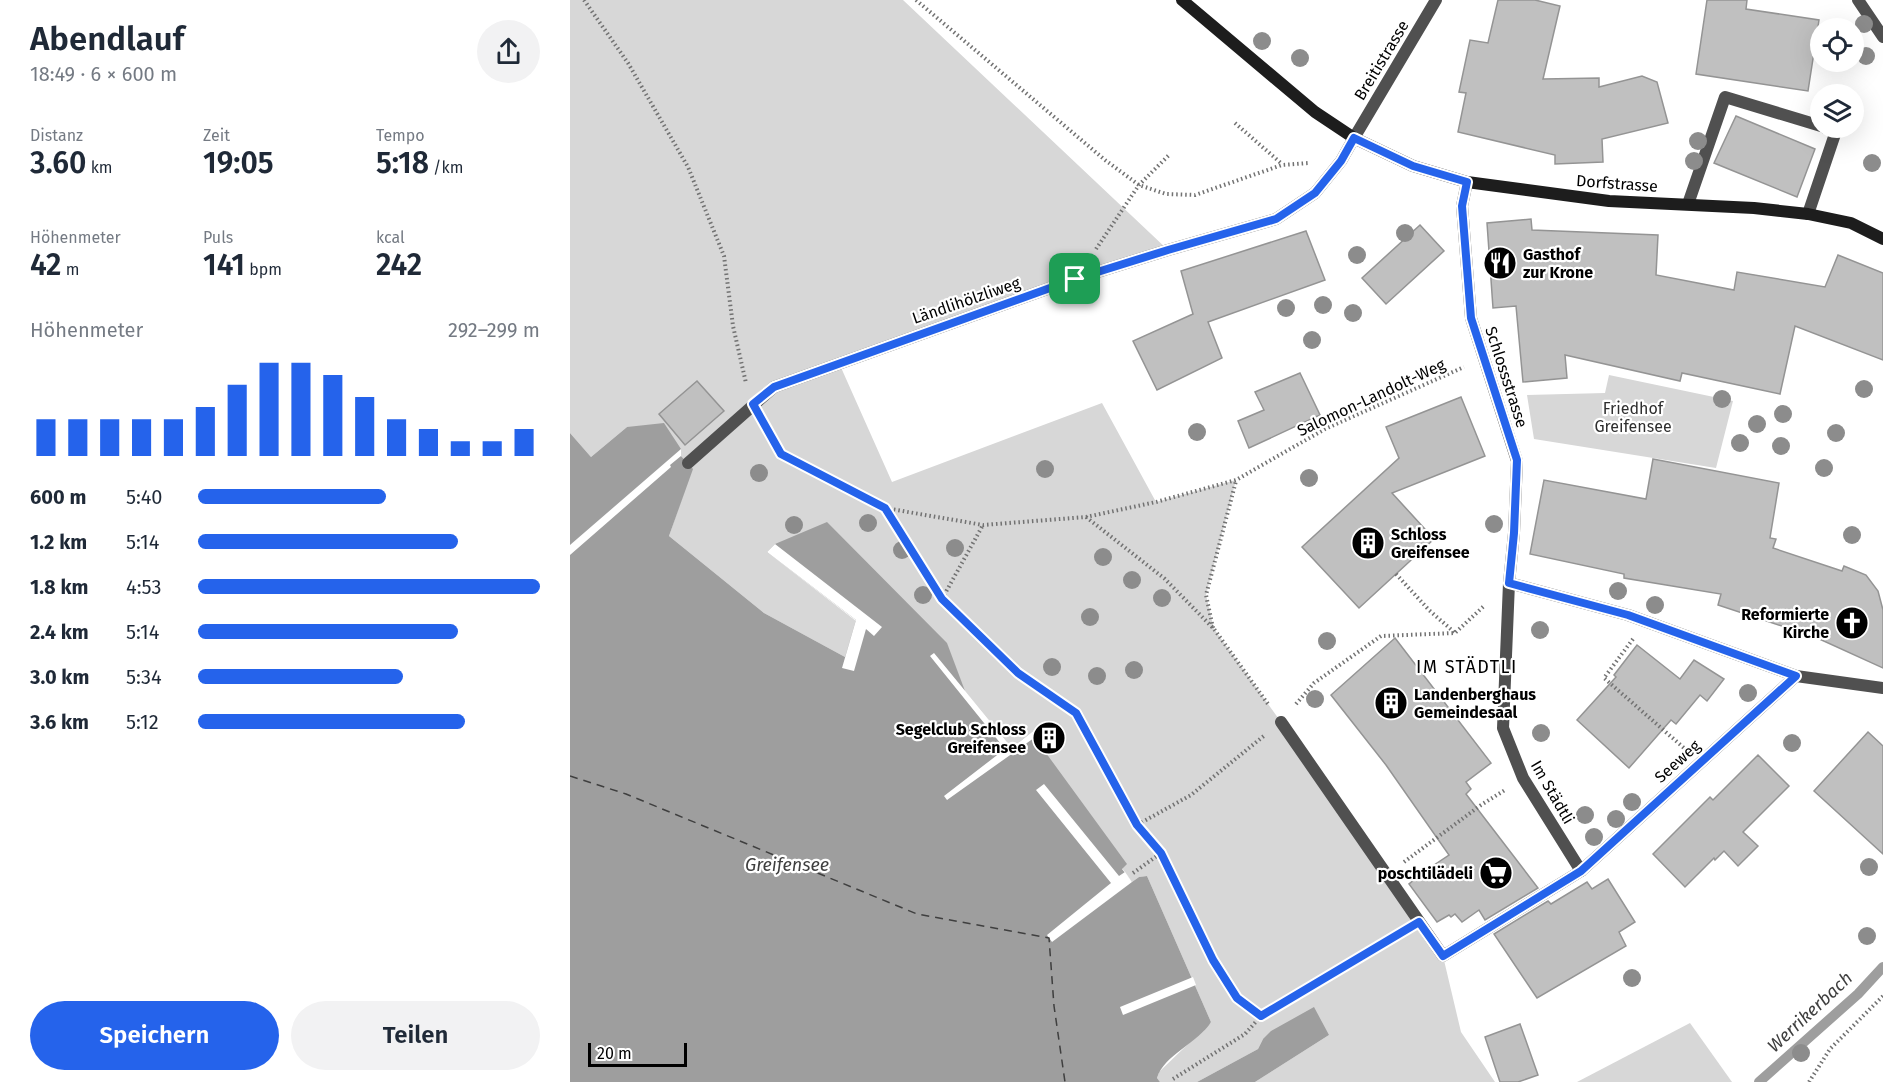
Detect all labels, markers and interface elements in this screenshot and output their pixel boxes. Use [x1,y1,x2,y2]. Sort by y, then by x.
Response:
street label: Breitistrasse [1350,17,1413,104]
map controls [1810,18,1864,138]
button: locate [1810,18,1864,72]
text: Abendlauf [30,19,184,59]
button: share [477,20,540,83]
text: 18:49 · 6 × 600 m [30,62,177,86]
button: layers [1810,84,1864,138]
text: Distanz [30,126,83,145]
text: Zeit [203,126,230,145]
text: Tempo [376,126,425,145]
text: 3.60 [30,145,86,181]
text: 19:05 [203,145,274,181]
text: 5:18 [376,145,429,181]
text: km [86,158,113,177]
text: /km [429,158,463,177]
street label: Dorfstrasse [1575,171,1659,196]
text: Höhenmeter [30,228,121,247]
text: Puls [203,228,233,247]
text: kcal [376,228,405,247]
restaurant icon: Gasthof zur Krone [1482,245,1518,281]
place label: Gasthof zur Krone [1523,245,1593,282]
text: 42 [30,247,61,283]
text: 141 [203,247,245,283]
text: 242 [376,247,422,283]
pin [1049,253,1100,304]
text: m [61,260,79,279]
text: bpm [245,260,282,279]
icon: arrive [1058,262,1091,295]
street label: Ländlihölzliweg [910,273,1023,328]
text: Höhenmeter [30,318,143,342]
text: 292–299 m [448,318,540,342]
street label: Schlossstrasse [1481,324,1532,430]
street label: Salomon-Landolt-Weg [1294,354,1449,440]
park label: Friedhof Greifensee [1594,399,1672,436]
text: 600 m [30,485,86,509]
text: 5:40 [126,485,163,509]
building icon: Schloss Greifensee [1350,525,1386,561]
place label: Schloss Greifensee [1391,525,1470,562]
text: 1.2 km [30,530,87,554]
text: 5:14 [126,530,159,554]
text: 1.8 km [30,575,88,599]
text: 4:53 [126,575,161,599]
place label: Reformierte Kirche [1741,605,1829,642]
church icon: Reformierte Kirche [1834,605,1870,641]
text: 2.4 km [30,620,89,644]
text: 5:14 [126,620,159,644]
district label: IM STÄDTLI [1416,656,1518,678]
text: 3.0 km [30,665,89,689]
text: 5:34 [126,665,162,689]
building icon: Landenberghaus Gemeindesaal [1373,685,1409,721]
place label: Landenberghaus Gemeindesaal [1414,685,1536,722]
text: 3.6 km [30,710,89,734]
text: 5:12 [126,710,159,734]
place label: Segelclub Schloss Greifensee [896,720,1026,757]
building icon: Segelclub Schloss Greifensee [1031,720,1067,756]
street label: Seeweg [1651,736,1705,787]
street label: Im Städtli [1527,757,1578,827]
water label: Greifensee [745,854,829,876]
supermarket icon: poschtilädeli [1478,855,1514,891]
place label: poschtilädeli [1378,864,1473,883]
water label: Werrikerbach [1763,967,1857,1057]
button: Speichern [30,1001,279,1070]
button: Teilen [291,1001,540,1070]
scale bar [588,1040,687,1068]
text: 20 m [597,1044,632,1063]

